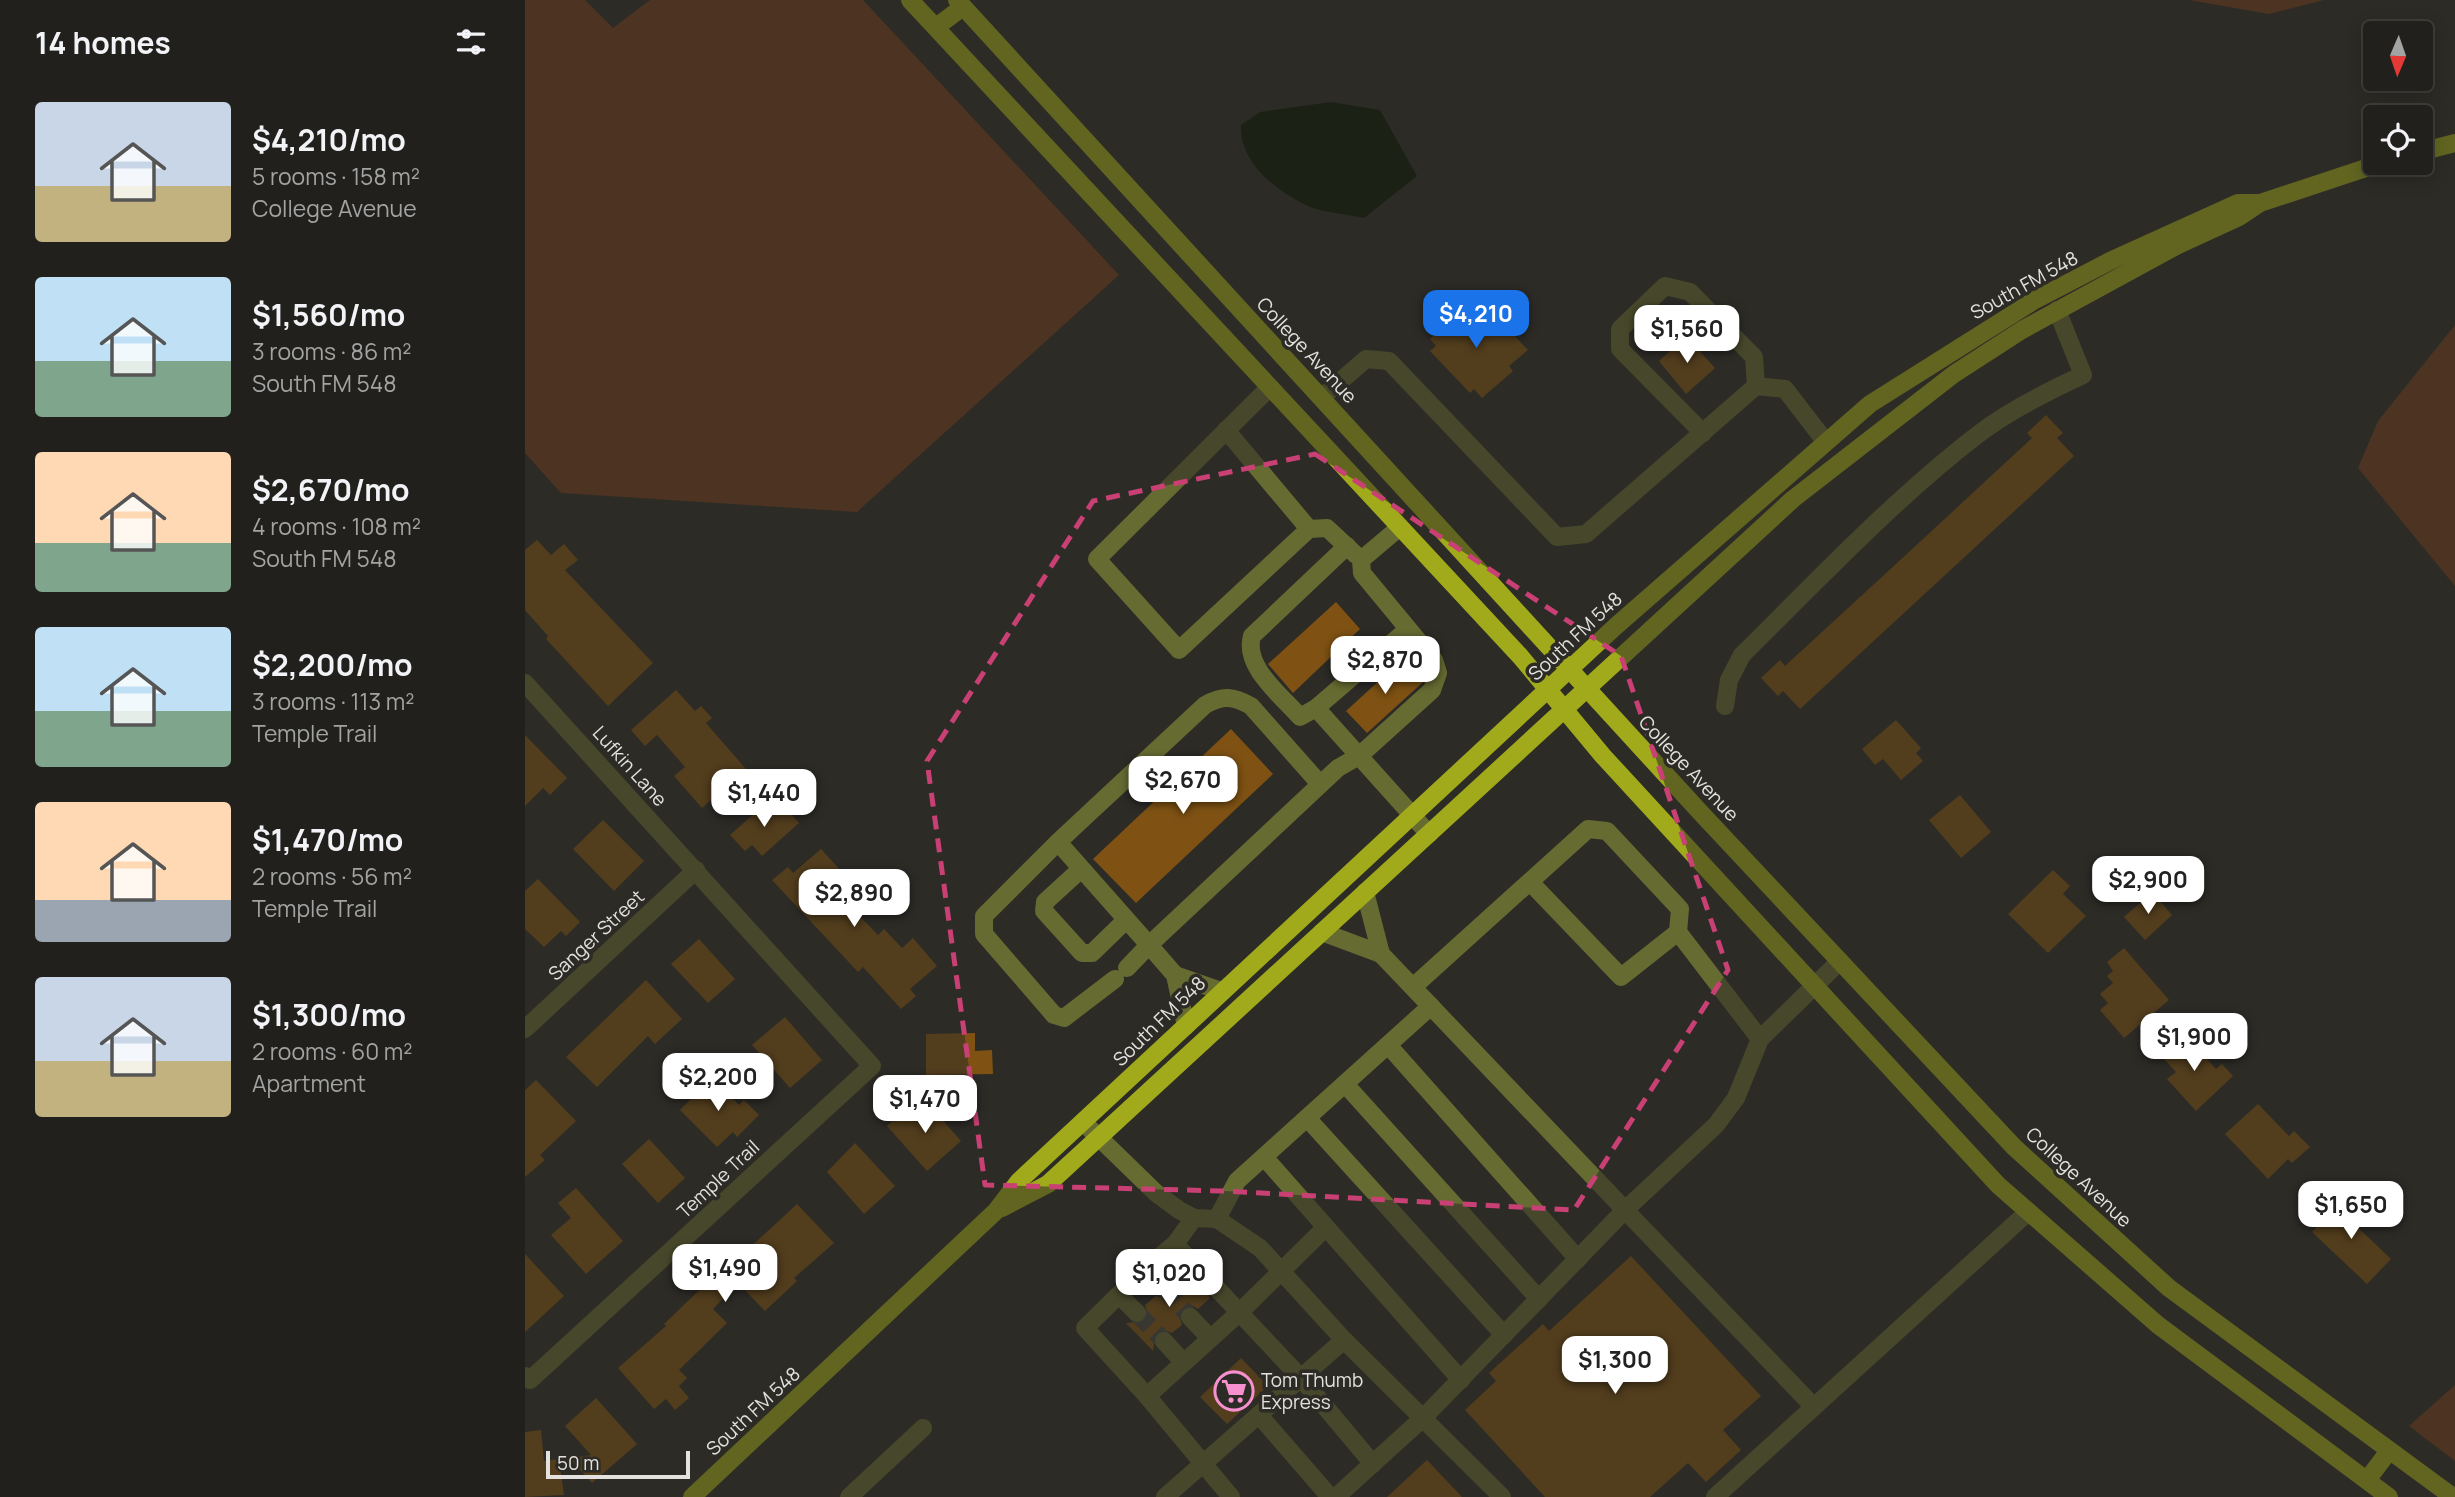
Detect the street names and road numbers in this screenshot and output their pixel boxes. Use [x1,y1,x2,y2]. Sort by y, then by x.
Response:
street label: South FM 548 [1965,245,2083,325]
street label: College Avenue [1251,291,1363,409]
street label: South FM 548 [1522,586,1628,686]
street label: College Avenue [1633,709,1745,827]
street label: Lufkin Lane [587,720,673,812]
street label: Sanger Street [542,884,650,986]
street label: South FM 548 [1107,970,1211,1072]
street label: College Avenue [2020,1121,2138,1233]
street label: Temple Trail [671,1134,765,1224]
street label: South FM 548 [700,1361,806,1461]

